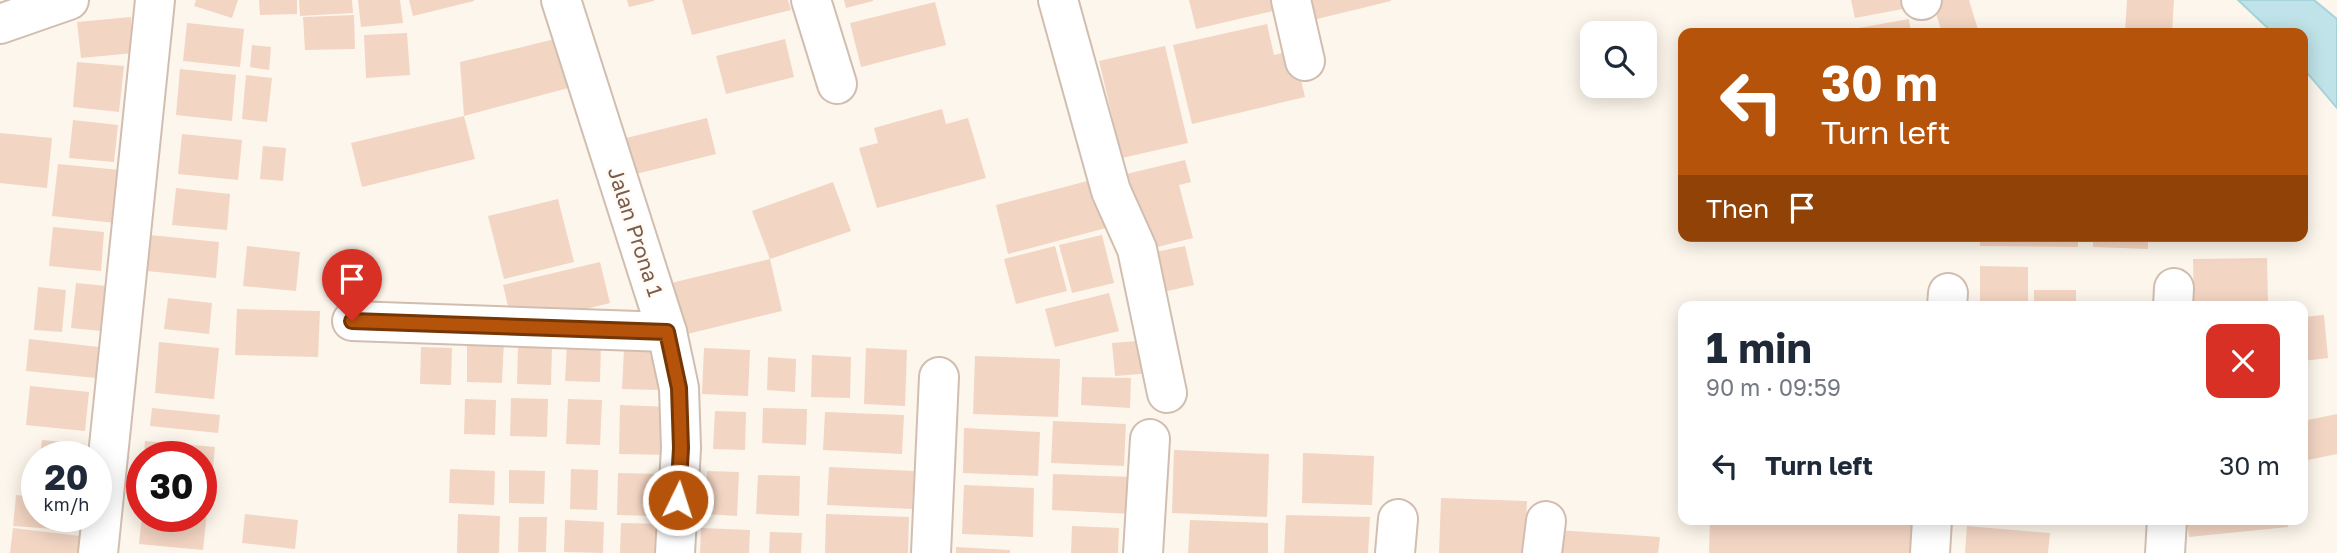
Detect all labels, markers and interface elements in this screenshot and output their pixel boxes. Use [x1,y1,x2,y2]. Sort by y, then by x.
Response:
map controls [1580,21,1657,98]
button: search [1580,21,1657,98]
text: 30 m [1821,53,1938,112]
icon: left [1706,56,1797,147]
text: Turn left [1821,113,1950,151]
street label: Jalan Prona 1 [603,164,669,300]
icon: arrive [1783,189,1821,227]
text: Then [1706,193,1769,224]
pin [322,249,382,321]
icon: arrive [333,260,371,298]
text: 1 min [1706,322,1812,372]
button: close [2206,324,2280,398]
text: 90 m · 09:59 [1706,373,1841,401]
speed limit sign: 30 [126,441,217,532]
icon: left [1706,447,1744,485]
text: Turn left [1765,450,1873,481]
text: 30 m [2219,450,2280,481]
text: 20 [44,456,89,498]
position arrow [641,463,715,537]
text: km/h [44,493,89,515]

